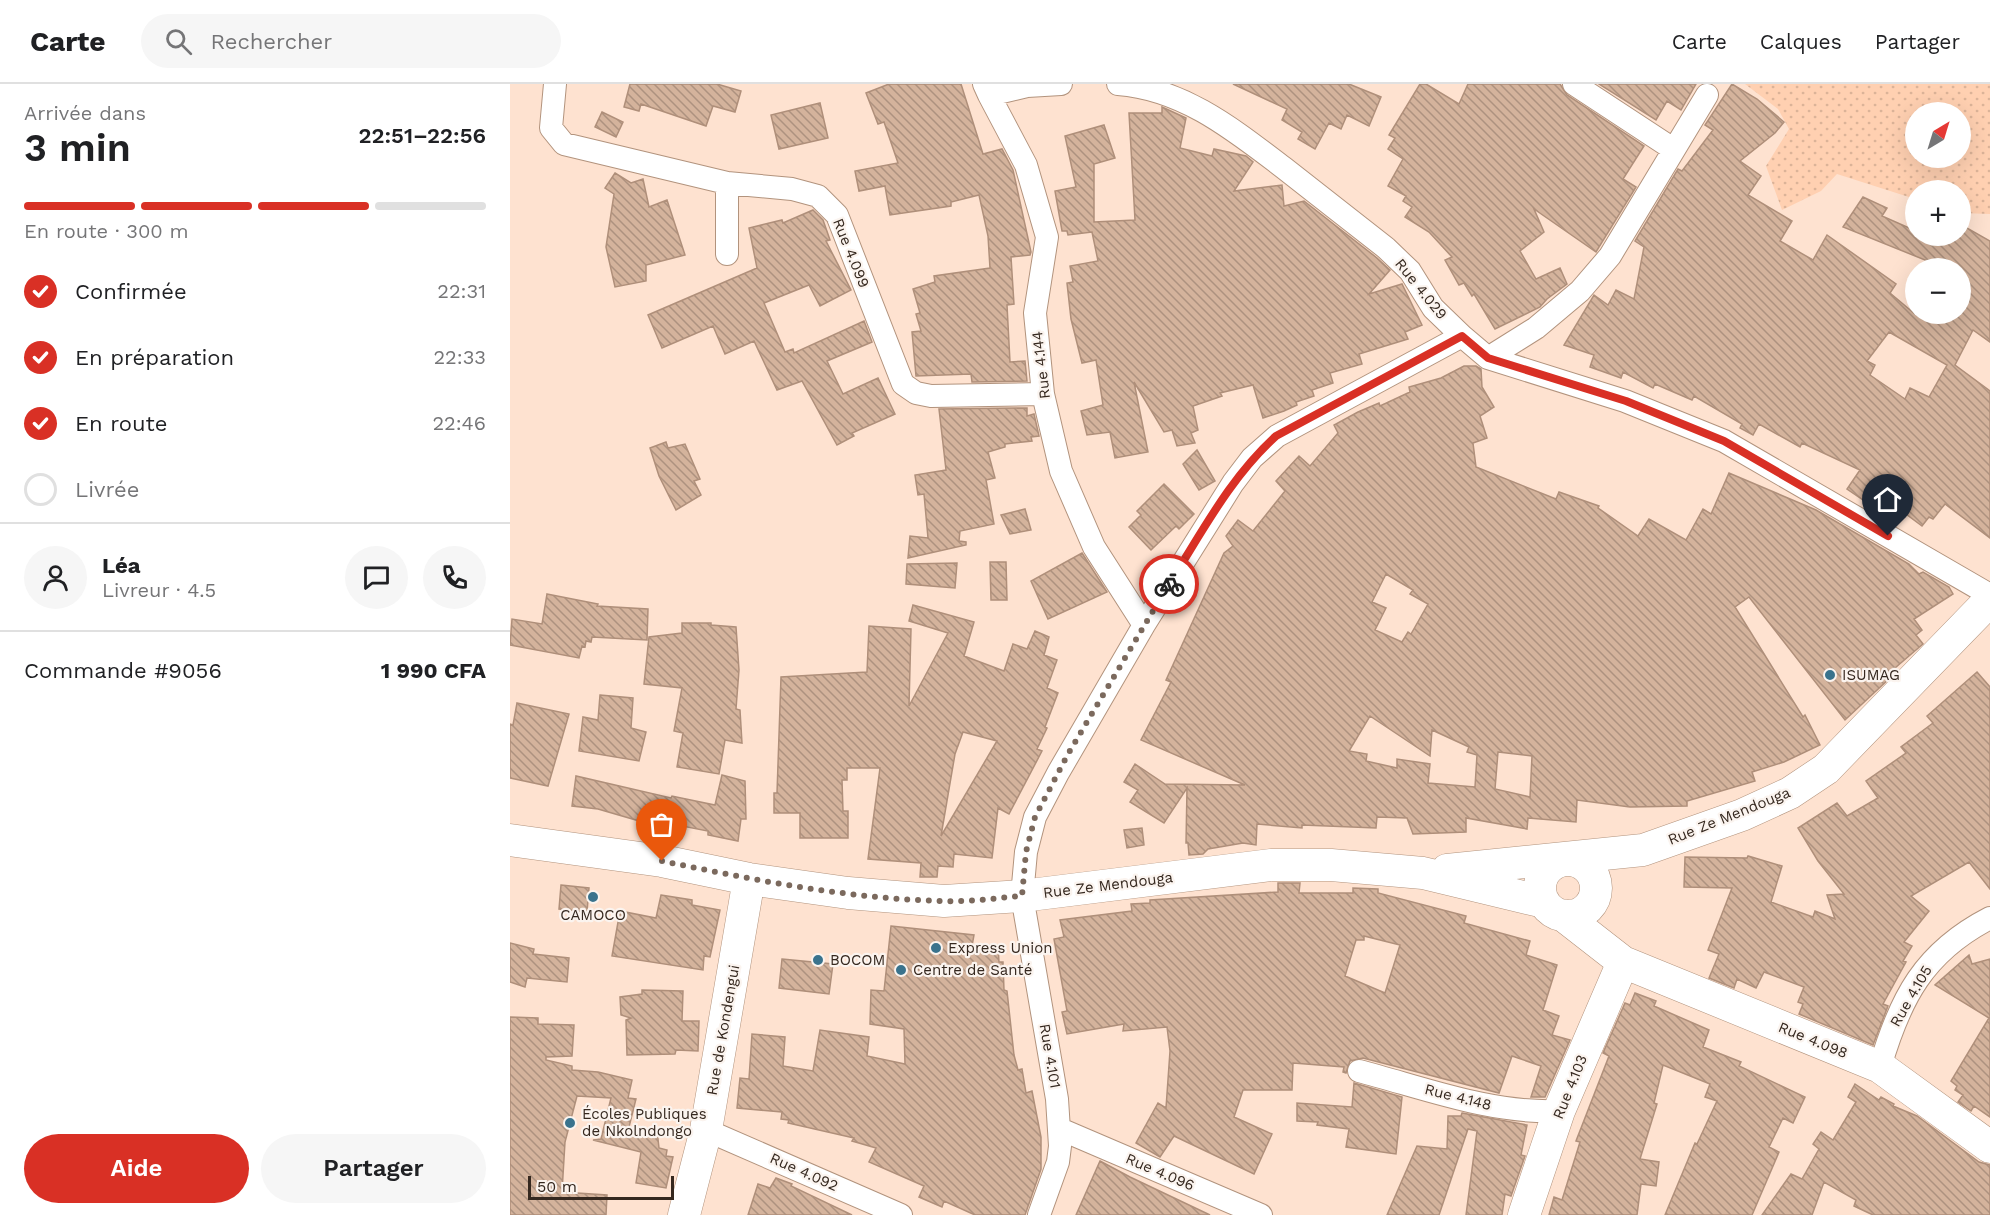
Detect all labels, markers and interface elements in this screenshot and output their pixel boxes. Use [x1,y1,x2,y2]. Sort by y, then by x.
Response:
search box [141,14,561,68]
text: Carte [30,25,105,58]
icon: search [162,25,195,58]
text: Rechercher [210,29,332,54]
text: Carte [1672,29,1727,54]
text: Calques [1760,29,1842,54]
text: Partager [1875,29,1960,54]
text: Arrivée dans [24,101,146,125]
north arrow [1905,102,1971,168]
map controls [1905,102,1971,324]
text: 22:51–22:56 [359,123,486,148]
text: 3 min [24,125,131,170]
button: + [1905,180,1971,246]
street label: Rue 4.099 [829,216,873,290]
text: En route · 300 m [24,219,189,243]
street label: Rue 4.029 [1391,255,1451,323]
button: − [1905,258,1971,324]
icon: check [24,275,57,308]
text: Confirmée [75,279,187,304]
text: 22:31 [437,279,486,303]
street label: Rue 4.144 [1028,330,1054,400]
icon: check [24,341,57,374]
text: En préparation [75,345,234,370]
text: 22:33 [433,345,486,369]
icon: check [24,407,57,440]
text: En route [75,411,167,436]
text: 22:46 [432,411,486,435]
pin [1862,474,1913,536]
text: Livrée [75,477,139,502]
icon: home [1871,483,1904,516]
button: person [24,546,87,609]
button: chat [345,546,408,609]
button: phone [423,546,486,609]
text: Léa [102,553,141,578]
courier [1139,554,1199,614]
icon: bike [1153,568,1186,601]
text: Livreur · 4.5 [102,578,216,602]
text: Commande #9056 [24,658,222,683]
text: 1 990 CFA [381,658,486,683]
place label: ISUMAG [1842,666,1900,684]
marker: ISUMAG [1823,668,1837,682]
street label: Rue Ze Mendouga [1665,783,1793,849]
pin [636,799,687,861]
icon: bag [645,808,678,841]
street label: Rue Ze Mendouga [1042,868,1174,902]
marker: CAMOCO [586,890,600,904]
place label: CAMOCO [560,906,626,924]
place label: Express Union [948,939,1053,957]
marker: Express Union [929,941,943,955]
place label: BOCOM [830,951,885,969]
marker: BOCOM [811,953,825,967]
place label: Centre de Santé [913,961,1032,979]
street label: Rue 4.105 [1886,962,1936,1030]
street label: Rue de Kondengui [703,963,743,1097]
marker: Centre de Santé [894,963,908,977]
street label: Rue 4.098 [1776,1018,1850,1062]
street label: Rue 4.101 [1035,1022,1065,1090]
street label: Rue 4.103 [1549,1052,1591,1122]
street label: Rue 4.148 [1423,1080,1493,1114]
place label: Écoles Publiques de Nkolndongo [582,1105,707,1140]
marker: Écoles Publiques de Nkolndongo [563,1116,577,1130]
button: Aide [24,1134,249,1203]
button: Partager [261,1134,486,1203]
street label: Rue 4.092 [767,1149,841,1195]
street label: Rue 4.096 [1123,1149,1197,1195]
scale bar [528,1173,674,1200]
text: 50 m [537,1177,577,1196]

